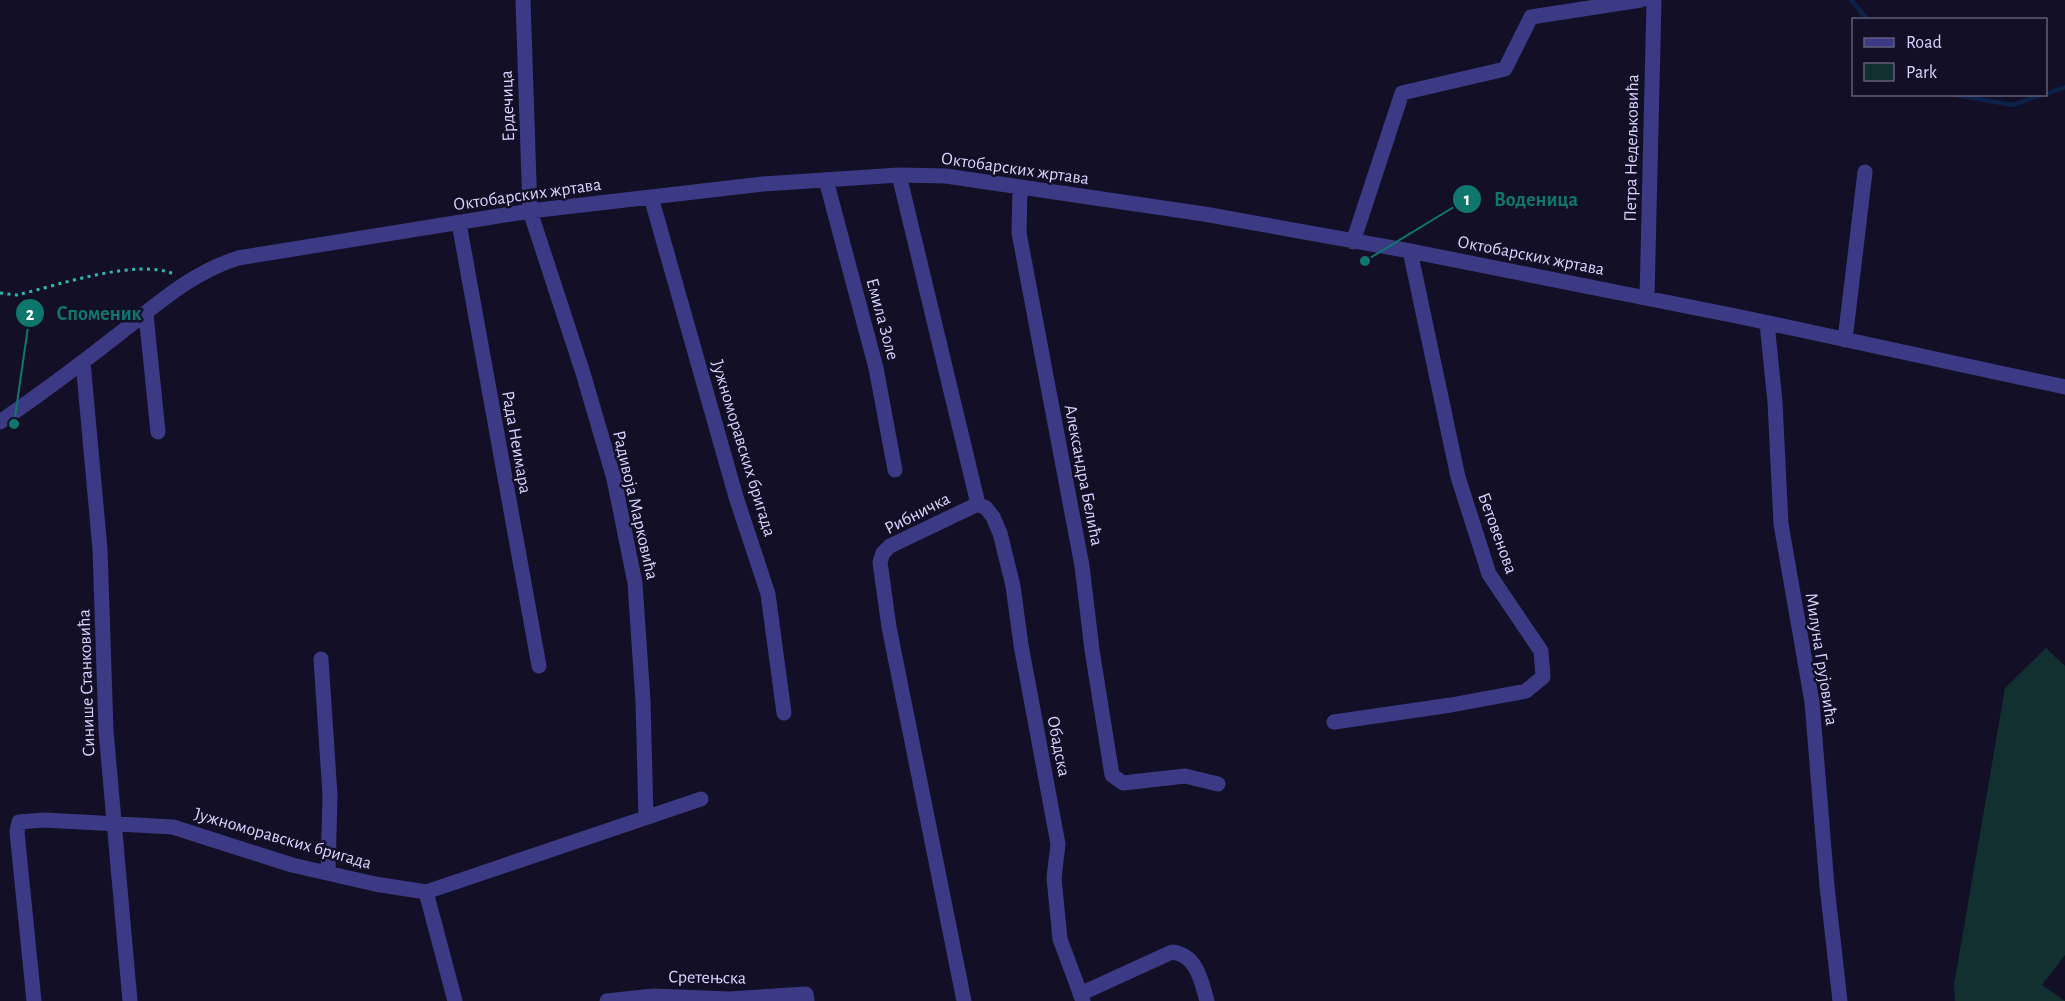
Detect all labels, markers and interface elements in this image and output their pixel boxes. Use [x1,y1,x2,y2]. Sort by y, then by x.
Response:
legend [1852,18,2047,96]
text: Road [1906,34,1942,52]
text: Park [1906,64,1938,82]
street label: Ердечица [498,70,518,142]
street label: Петра Недељковића [1622,74,1642,222]
street label: Октобарских жртава [940,149,1090,188]
street label: Октобарских жртава [452,175,602,214]
callout: Воденица [1452,180,1590,218]
text: Воденица [1494,190,1579,210]
text: 1 [1464,191,1470,209]
street label: Октобарских жртава [1456,232,1606,279]
street label: Емила Золе [863,276,902,362]
callout: Споменик [15,294,154,332]
text: Споменик [57,304,142,324]
text: 2 [26,306,35,324]
street label: Јужноморавских бригада [708,357,779,539]
street label: Рада Неимара [498,389,534,495]
street label: Александра Белића [1061,403,1106,547]
street label: Радивоја Марковића [609,429,661,582]
street label: Рибничка [881,489,953,538]
street label: Бетовенова [1474,490,1520,576]
street label: Милуна Грујовића [1802,592,1840,727]
street label: Синише Станковића [75,609,99,757]
street label: Обадска [1043,714,1074,778]
street label: Јужноморавских бригада [192,804,374,873]
street label: Сретењска [668,968,746,988]

